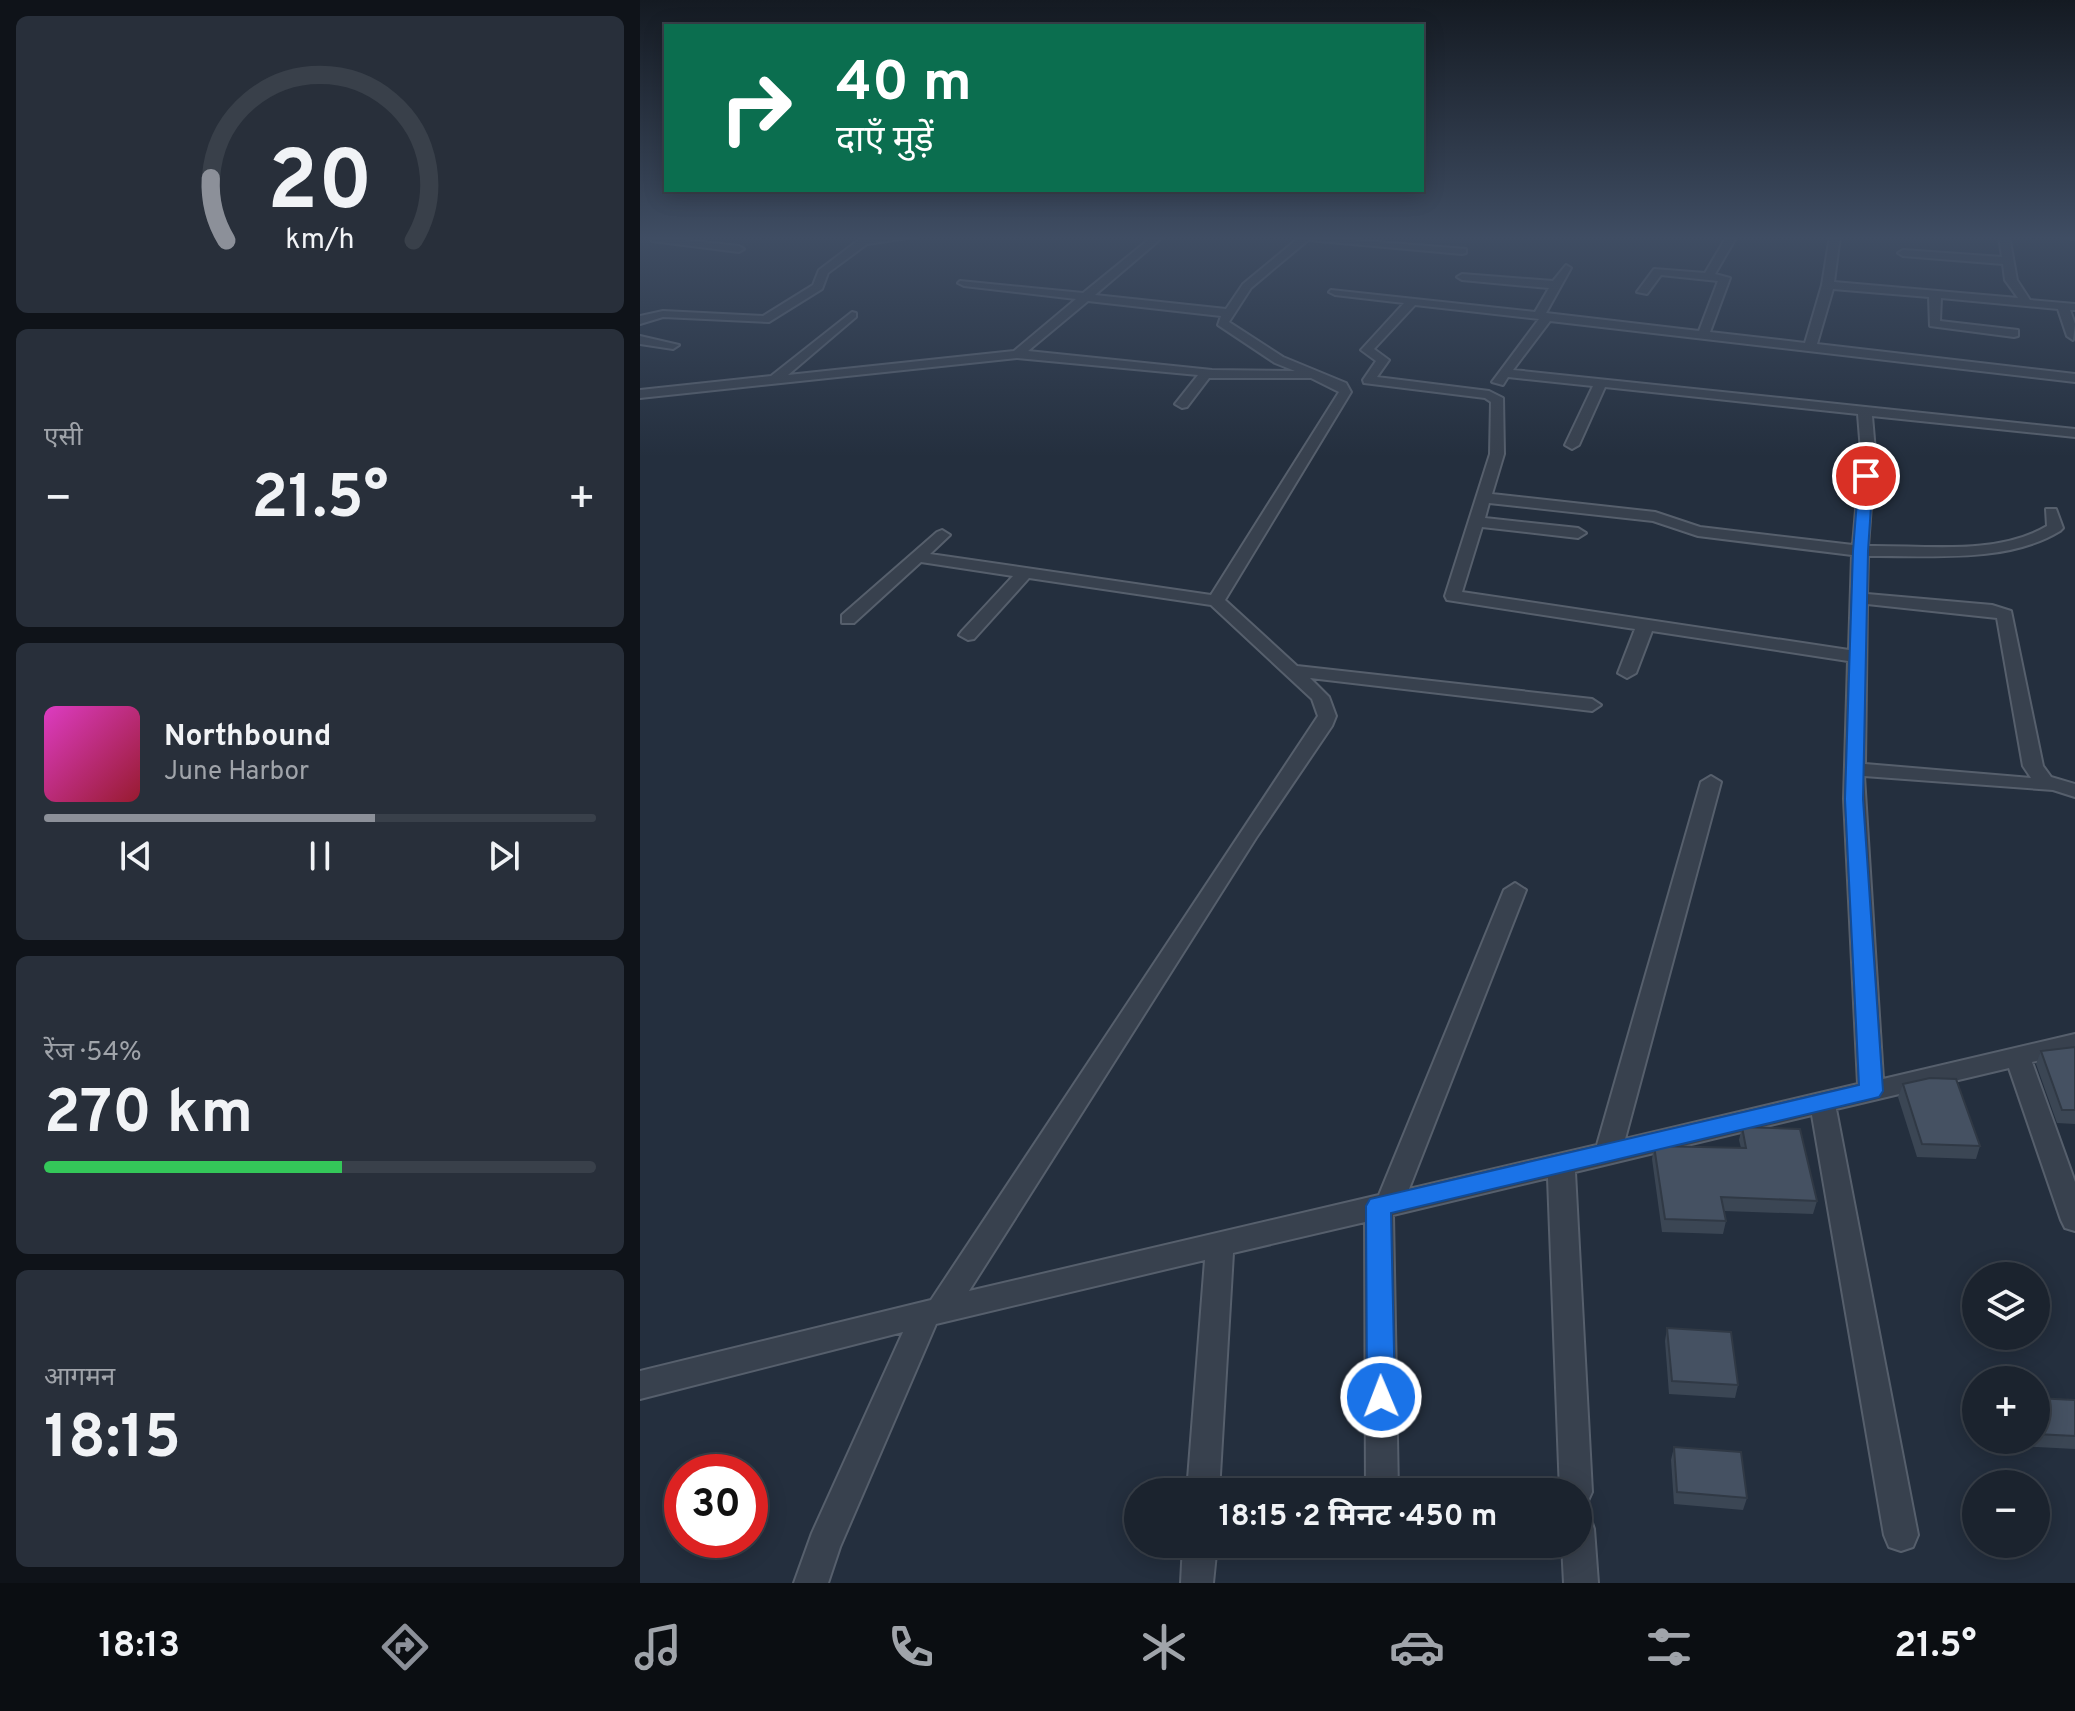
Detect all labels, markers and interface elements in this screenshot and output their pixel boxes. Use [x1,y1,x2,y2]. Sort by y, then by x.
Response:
text: 40 m [836,50,972,120]
icon: right [704,56,808,160]
text: दाएँ मुड़ें [836,119,934,165]
text: 20 [267,133,373,238]
text: km/h [285,223,355,259]
text: एसी [44,422,83,455]
pin [1832,442,1900,510]
icon: arrive [1844,454,1888,498]
text: 21.5° [251,463,389,539]
text: − [44,473,72,529]
text: + [568,473,596,529]
text: Northbound [164,719,331,756]
text: June Harbor [164,756,309,789]
icon: previous [114,834,158,878]
icon: pause [298,834,342,878]
icon: next [482,834,526,878]
text: रेंज · 54% [44,1037,142,1070]
text: 270 km [44,1078,253,1154]
map controls [1962,1262,2050,1558]
button: layers [1962,1262,2050,1350]
position arrow [1339,1355,1423,1439]
text: आगमन [44,1362,115,1395]
button: + [1962,1366,2050,1454]
text: 18:15 [44,1403,181,1479]
speed limit sign: 30 [664,1454,768,1558]
button: − [1962,1470,2050,1558]
text: 18:15 · 2 मिनट · 450 m [1219,1499,1497,1536]
icon: directions [377,1619,433,1675]
icon: music [630,1619,686,1675]
icon: phone [883,1619,939,1675]
icon: climate [1136,1619,1192,1675]
icon: car [1389,1619,1445,1675]
icon: filters [1641,1619,1697,1675]
text: 18:13 [98,1624,180,1670]
text: 21.5° [1894,1624,1977,1670]

